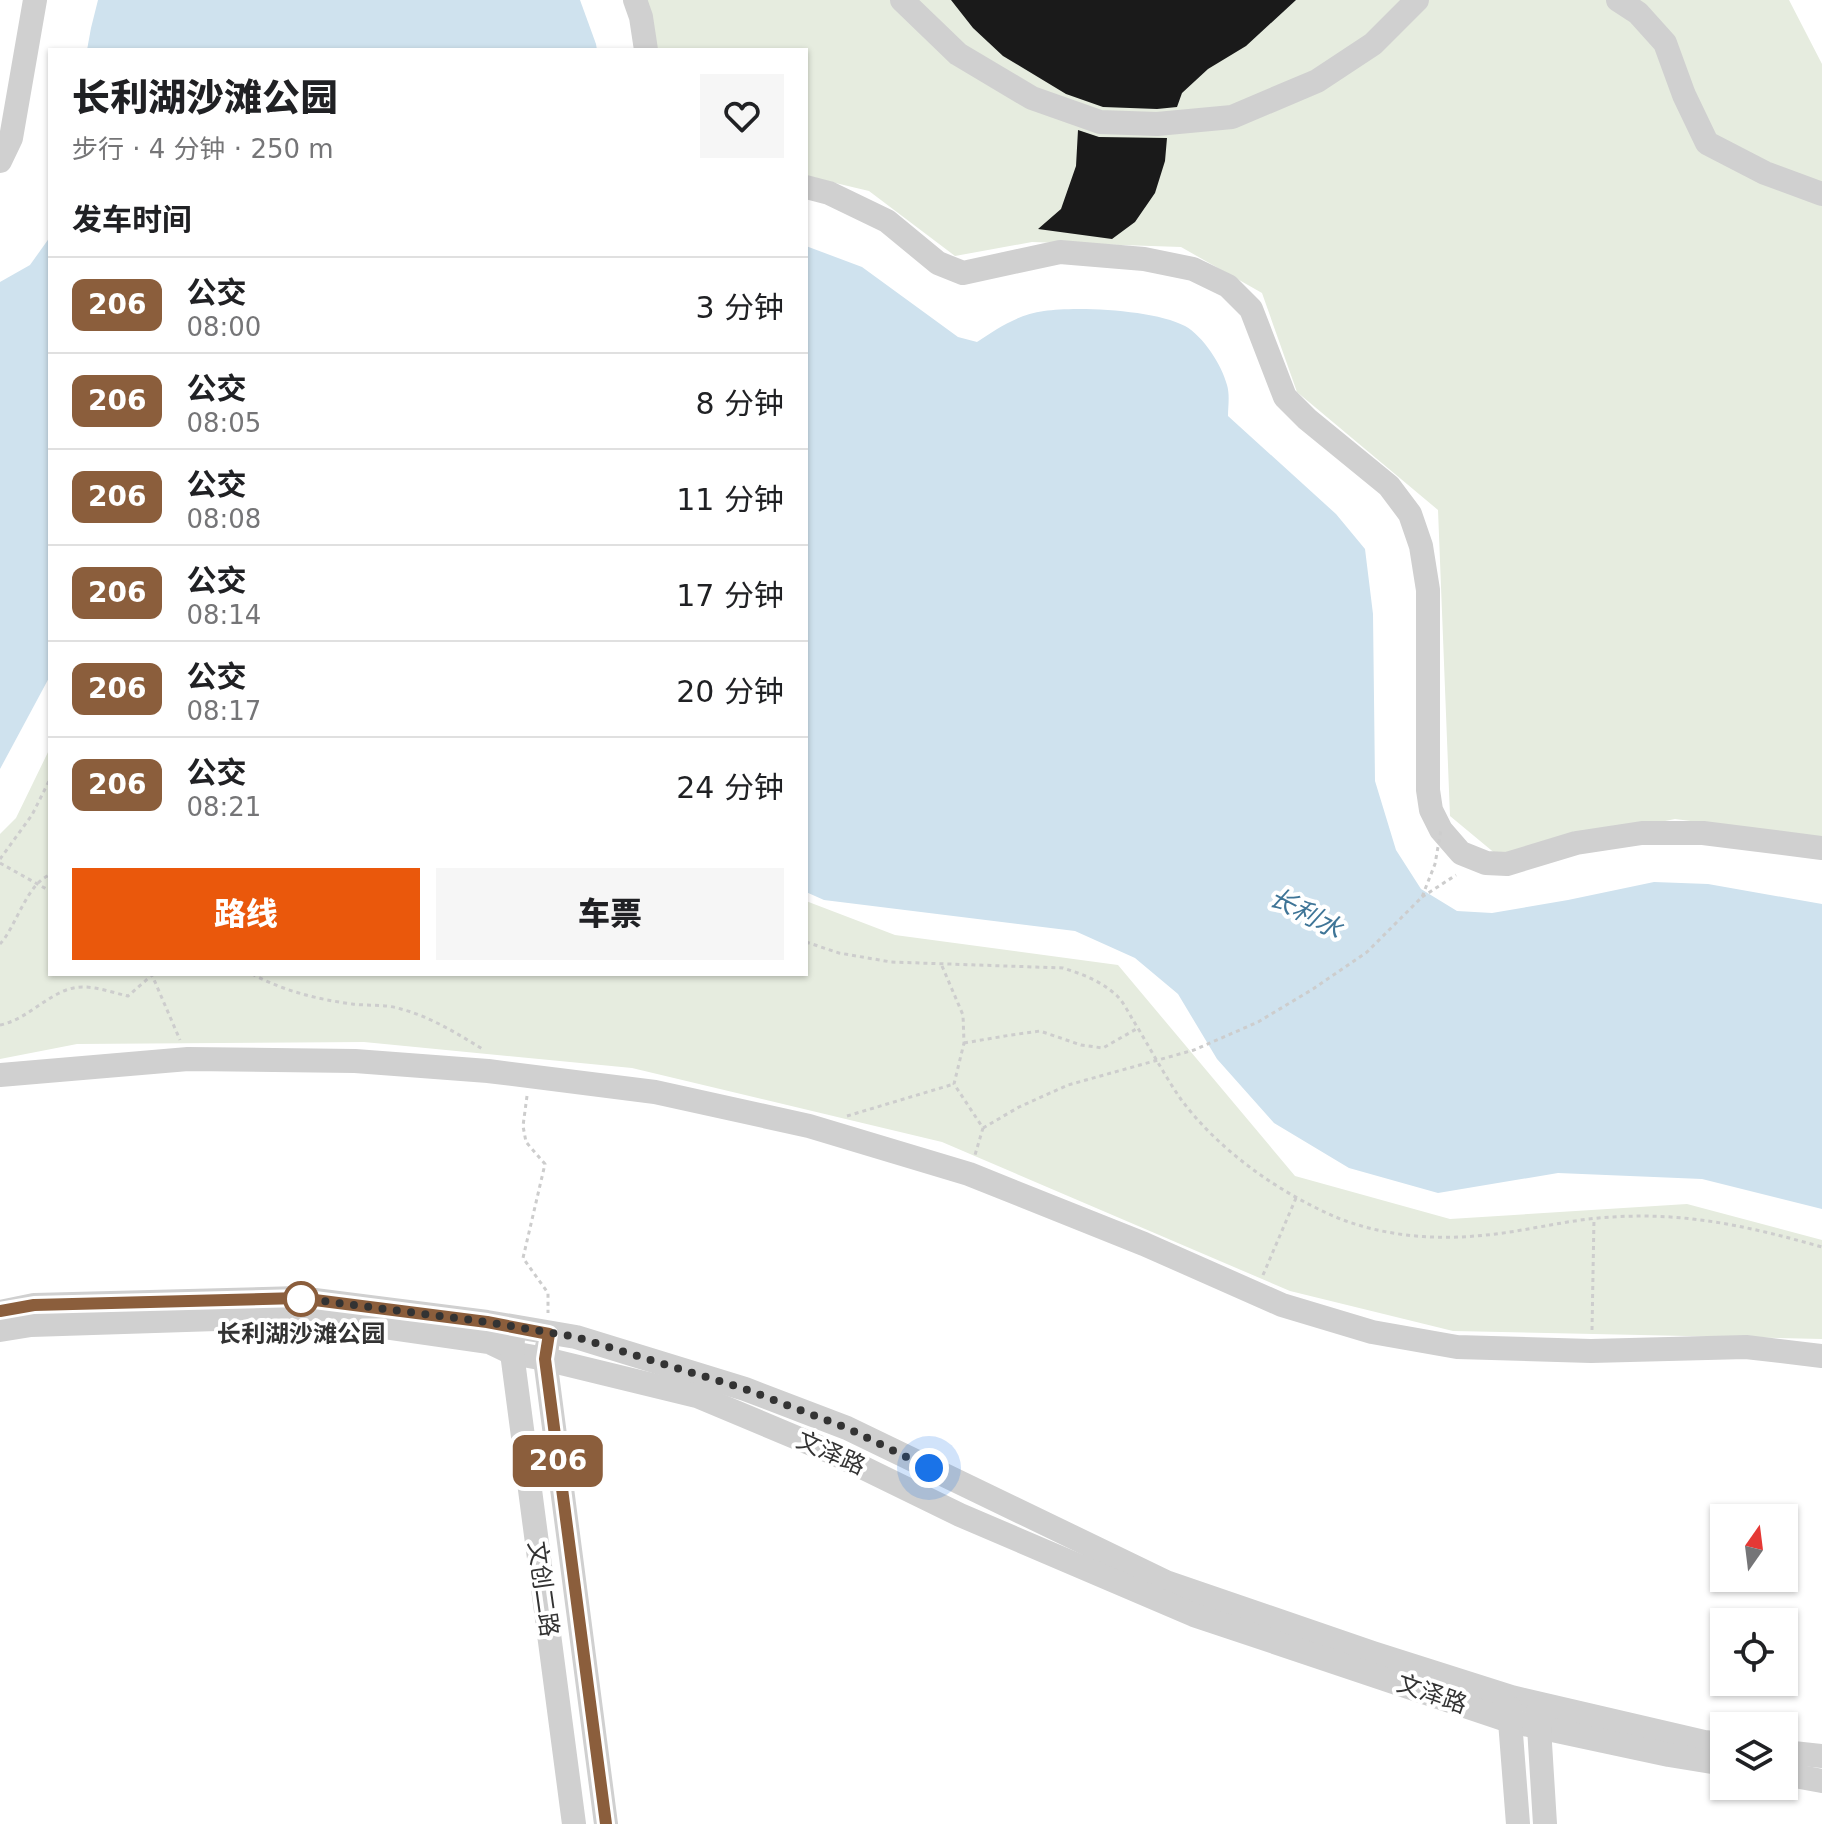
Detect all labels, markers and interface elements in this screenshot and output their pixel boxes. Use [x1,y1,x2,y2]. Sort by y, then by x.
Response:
button: heart [700,74,784,158]
text: 长利湖沙滩公园 [72,76,338,120]
text: 步行 · 4 分钟 · 250 m [72,134,334,164]
text: 发车时间 [72,202,192,237]
text: 公交 [186,275,246,310]
text: 206 [88,288,146,321]
text: 3 分钟 [695,290,784,325]
text: 08:00 [186,312,261,342]
text: 公交 [186,371,246,406]
text: 206 [88,384,146,417]
text: 8 分钟 [695,386,784,421]
text: 08:05 [186,408,261,438]
text: 公交 [186,467,246,502]
text: 206 [88,480,146,513]
text: 11 分钟 [676,482,784,517]
text: 08:08 [186,504,261,534]
text: 公交 [186,563,246,598]
text: 206 [88,576,146,609]
text: 17 分钟 [676,578,784,613]
text: 08:14 [186,600,261,630]
text: 公交 [186,659,246,694]
text: 206 [88,672,146,705]
text: 20 分钟 [676,674,784,709]
text: 08:17 [186,696,261,726]
text: 公交 [186,755,246,790]
text: 206 [88,768,146,801]
text: 24 分钟 [676,770,784,805]
text: 08:21 [186,792,261,822]
button: 路线 [72,868,420,960]
button: 车票 [436,868,784,960]
water label: 长利水 [1265,881,1348,945]
marker: 长利湖沙滩公园 [284,1282,318,1316]
place label: 长利湖沙滩公园 [217,1320,385,1348]
street label: 文泽路 [792,1426,870,1480]
line badge: 206 [512,1435,604,1487]
text: 206 [529,1444,587,1477]
your location [909,1448,949,1488]
north arrow [1710,1504,1798,1592]
map controls [1710,1504,1798,1800]
street label: 文创二路 [522,1540,564,1638]
button: locate [1710,1608,1798,1696]
street label: 文泽路 [1393,1669,1471,1719]
button: layers [1710,1712,1798,1800]

